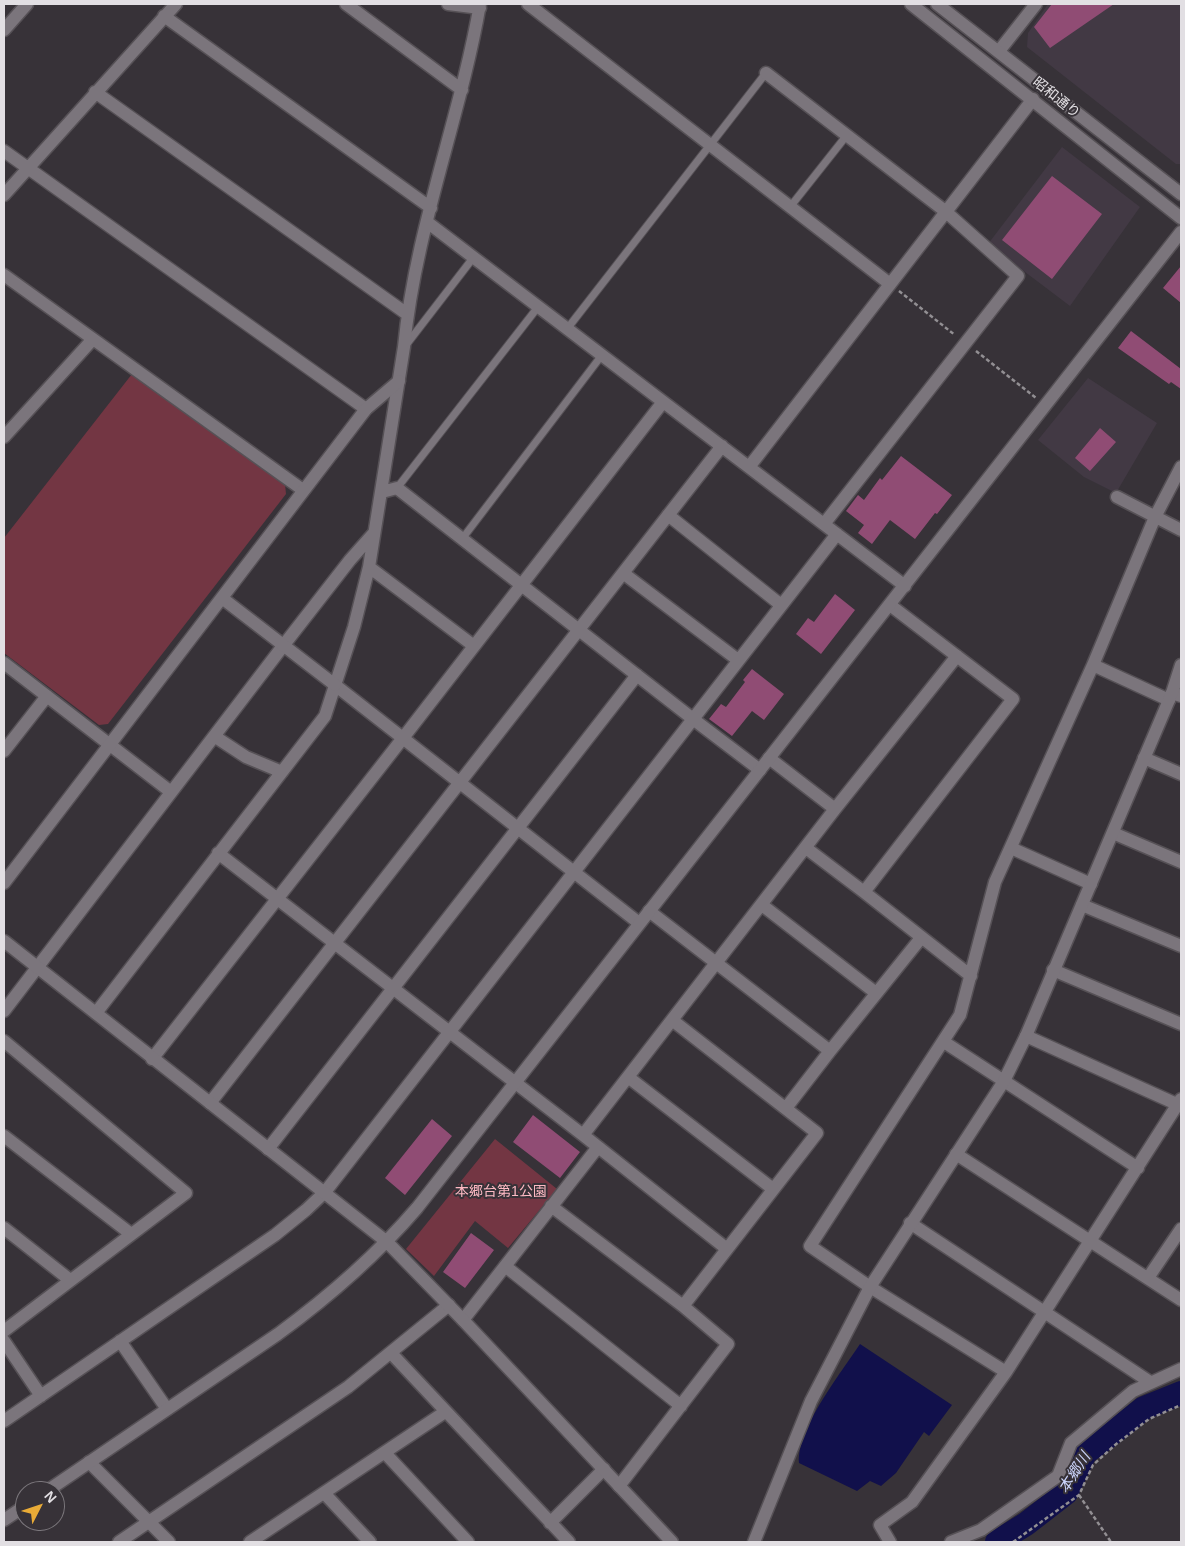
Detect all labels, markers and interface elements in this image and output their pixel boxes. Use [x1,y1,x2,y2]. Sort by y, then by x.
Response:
street label: 昭和通り [1029,74,1083,122]
park label: 本郷台第1公園 [455,1184,547,1200]
water label: 本郷川 [1055,1449,1095,1497]
north arrow [15,1481,65,1531]
text: N [41,1488,60,1506]

